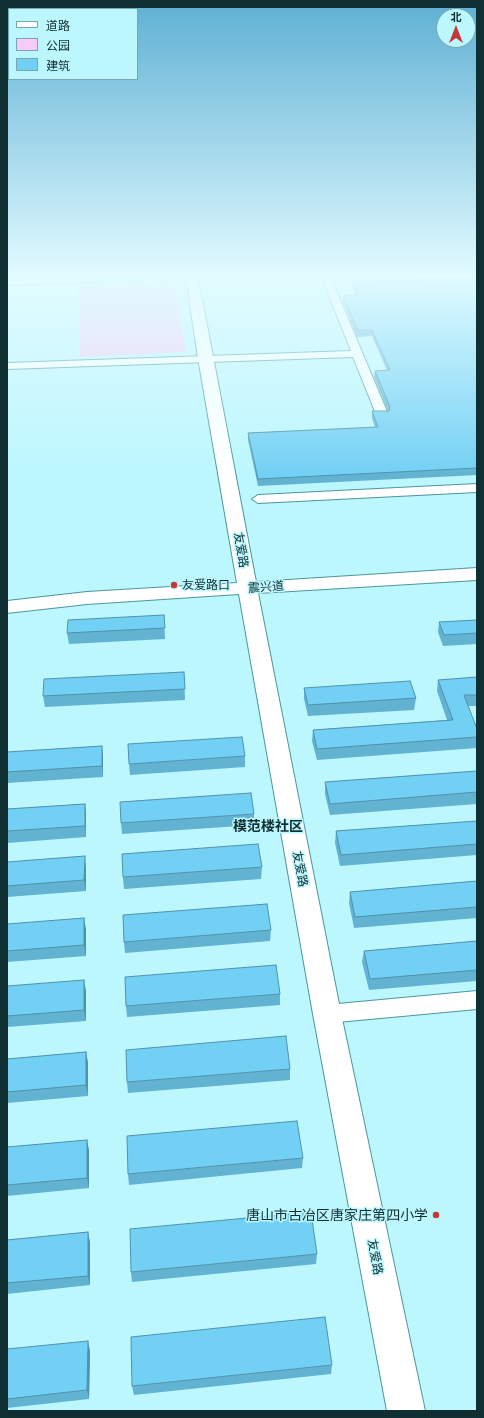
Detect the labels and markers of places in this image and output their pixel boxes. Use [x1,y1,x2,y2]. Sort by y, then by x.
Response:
place label: 友爱路口 [182,578,230,592]
marker: 友爱路口 [169,580,179,590]
place label: 唐山市古冶区唐家庄第四小学 [246,1207,428,1223]
marker: 唐山市古冶区唐家庄第四小学 [431,1210,441,1220]

